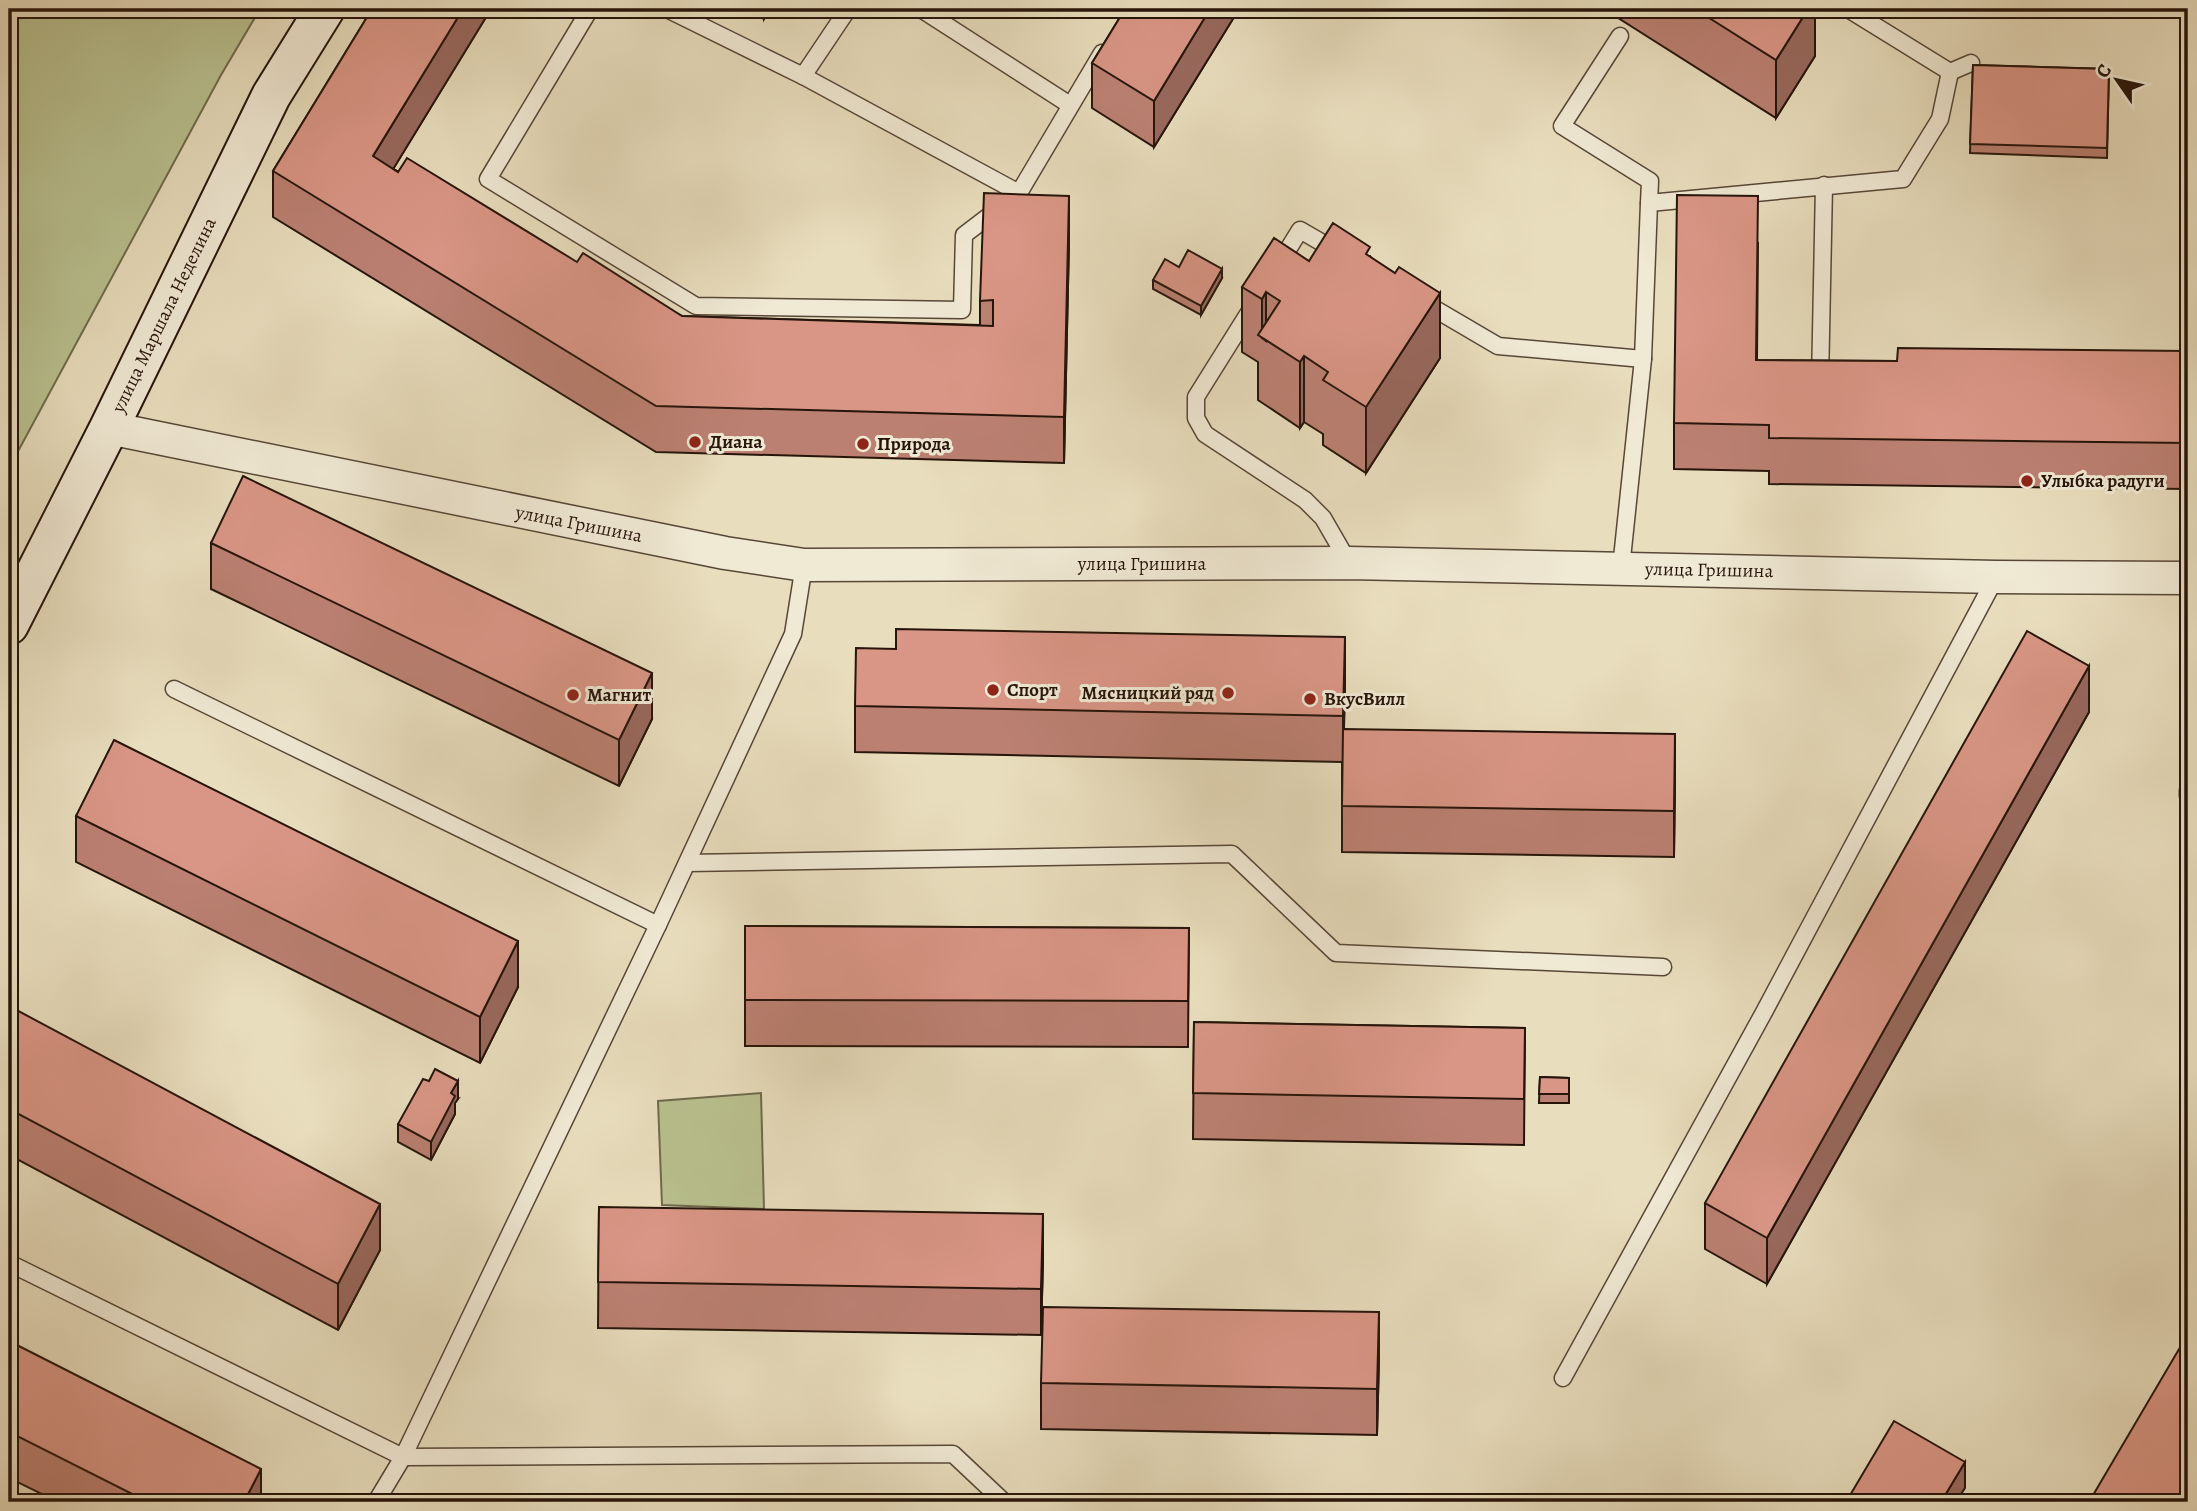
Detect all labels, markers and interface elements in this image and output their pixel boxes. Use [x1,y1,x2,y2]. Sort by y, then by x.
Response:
north arrow [2082,46,2152,116]
text: С [2090,59,2118,83]
street label: улица Маршала Неделина [105,213,223,418]
place label: Диана [709,429,763,455]
place label: Природа [877,431,952,457]
marker: Диана [687,434,703,450]
marker: Природа [855,436,871,452]
place label: Улыбка радуги [2041,468,2165,494]
marker: Улыбка радуги [2019,473,2035,489]
street label: улица Гришина [512,499,645,549]
street label: улица Гришина [1077,551,1206,577]
street label: улица Гришина [1644,556,1774,584]
place label: Спорт [1007,677,1058,703]
place label: Мясницкий ряд [1082,680,1214,706]
place label: Магнит [587,682,652,708]
marker: Спорт [985,682,1001,698]
marker: Мясницкий ряд [1220,685,1236,701]
place label: ВкусВилл [1324,686,1405,712]
marker: Магнит [565,687,581,703]
marker: ВкусВилл [1302,691,1318,707]

